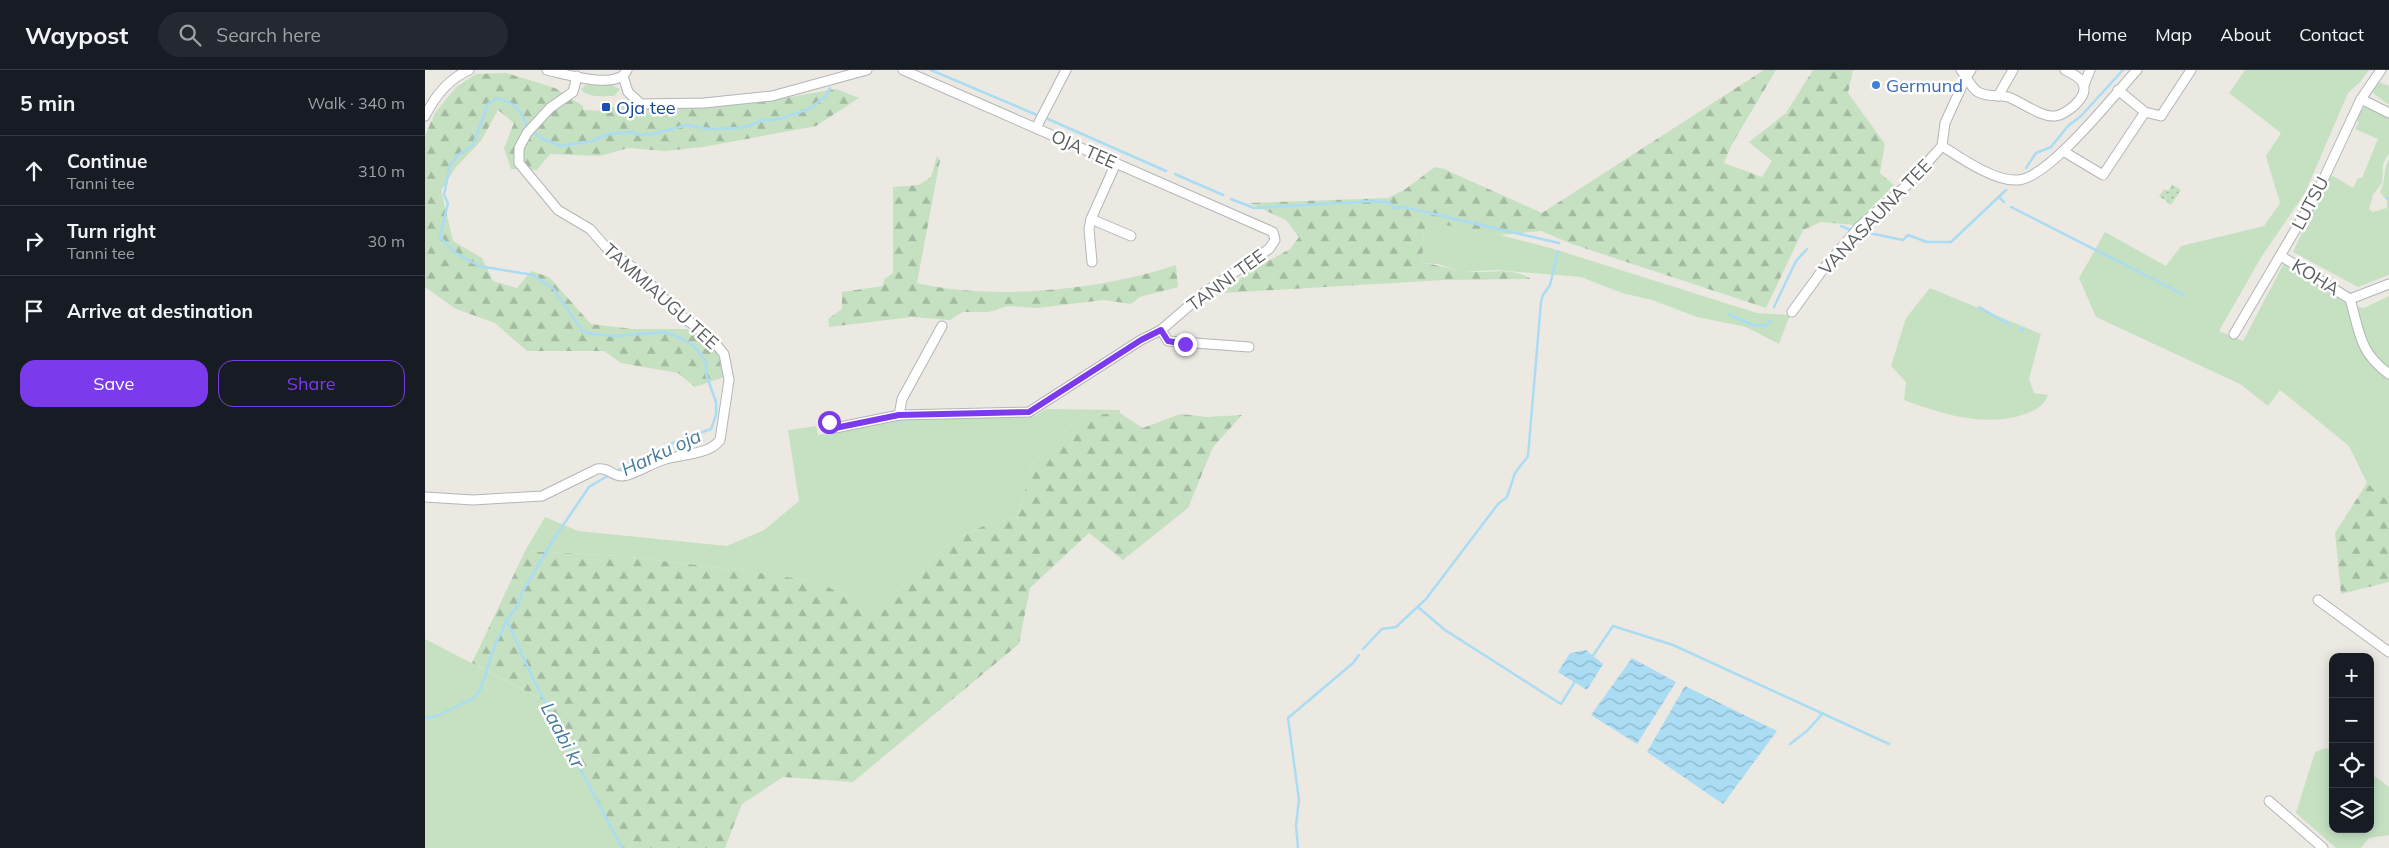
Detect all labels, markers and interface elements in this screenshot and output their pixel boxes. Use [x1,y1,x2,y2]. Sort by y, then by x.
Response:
search box [158,12,508,57]
text: Waypost [25,20,128,50]
icon: search [176,21,204,49]
text: Search here [216,23,321,47]
text: Home [2077,23,2127,46]
text: Map [2155,23,2192,46]
text: About [2220,23,2271,46]
text: Contact [2299,23,2364,46]
place label: Germund [1886,74,1963,97]
marker: Germund [1870,79,1882,91]
text: 5 min [20,90,75,116]
text: Walk · 340 m [307,93,405,113]
place label: Oja tee [616,96,675,119]
marker: Oja tee [600,101,612,113]
street label: OJA TEE [1048,124,1120,174]
text: Continue [67,149,147,173]
street label: VANASAUNA TEE [1814,154,1936,280]
icon: ahead [20,157,48,185]
text: 310 m [358,161,405,181]
street label: LUTSU [2286,172,2334,234]
text: Tanni tee [67,173,135,193]
text: Turn right [67,219,156,243]
icon: right [20,227,48,255]
text: 30 m [368,231,405,251]
street label: TAMMIAUGU TEE [598,238,724,354]
text: Tanni tee [67,243,135,263]
street label: TANNI TEE [1182,244,1270,316]
street label: KOHA [2288,254,2344,300]
icon: arrive [20,297,48,325]
text: Arrive at destination [67,299,253,323]
route end [1174,333,1197,356]
button: Save [20,360,208,407]
button: Share [218,360,405,407]
route start [818,411,841,434]
water label: Harku oja [617,423,705,481]
map controls [2329,653,2374,833]
button: + [2329,653,2374,698]
water label: Laabi kr [536,698,591,773]
button: − [2329,698,2374,743]
button: locate [2329,743,2374,788]
button: layers [2329,788,2374,833]

